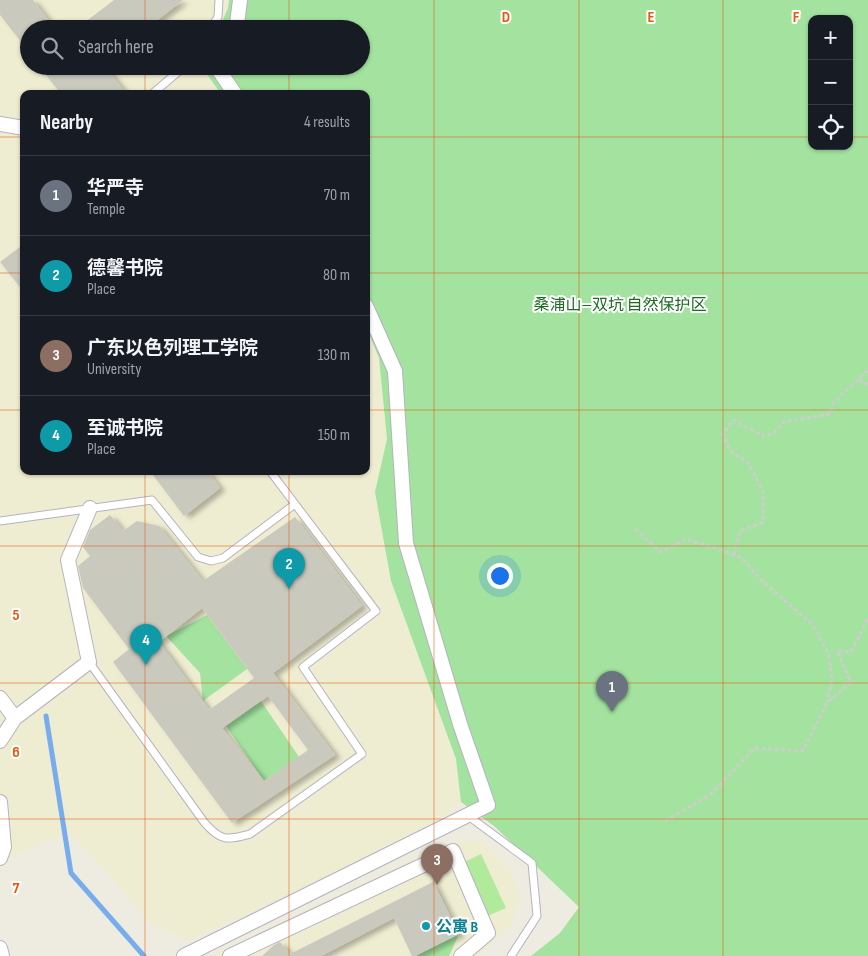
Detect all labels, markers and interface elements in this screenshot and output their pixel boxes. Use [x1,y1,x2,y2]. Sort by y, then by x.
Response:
text: D [502,8,510,27]
text: E [648,8,655,27]
text: F [793,8,800,27]
map controls [808,15,853,150]
button: + [808,15,853,60]
search box [20,20,370,75]
icon: search [38,34,66,62]
text: Search here [78,36,154,59]
button: − [808,60,853,105]
button: locate [808,105,853,150]
text: Nearby [40,110,93,135]
text: 4 results [304,113,350,132]
text: 华严寺 [87,177,144,200]
text: 1 [53,186,59,205]
text: 70 m [324,186,350,205]
text: Temple [87,200,125,219]
text: 德馨书院 [87,257,163,280]
text: 2 [52,266,60,285]
text: 80 m [323,266,350,285]
text: Place [87,280,116,299]
park label: 桑浦山—双坑 自然保护区 [533,296,707,315]
text: 广东以色列理工学院 [87,337,258,360]
text: 3 [52,346,60,365]
text: 130 m [318,346,350,365]
text: University [87,360,141,379]
text: 至诚书院 [87,417,163,440]
text: 4 [52,426,60,445]
text: 150 m [318,426,350,445]
text: Place [87,440,116,459]
pin: 2 [273,548,305,589]
your location [487,563,513,589]
text: 5 [12,606,20,625]
pin: 4 [130,624,162,665]
pin: 1 [596,671,628,712]
text: 6 [12,743,20,762]
pin: 3 [421,844,453,885]
text: 7 [13,879,20,898]
place label: 公寓 B [436,918,478,937]
marker: 公寓 B [420,920,432,932]

